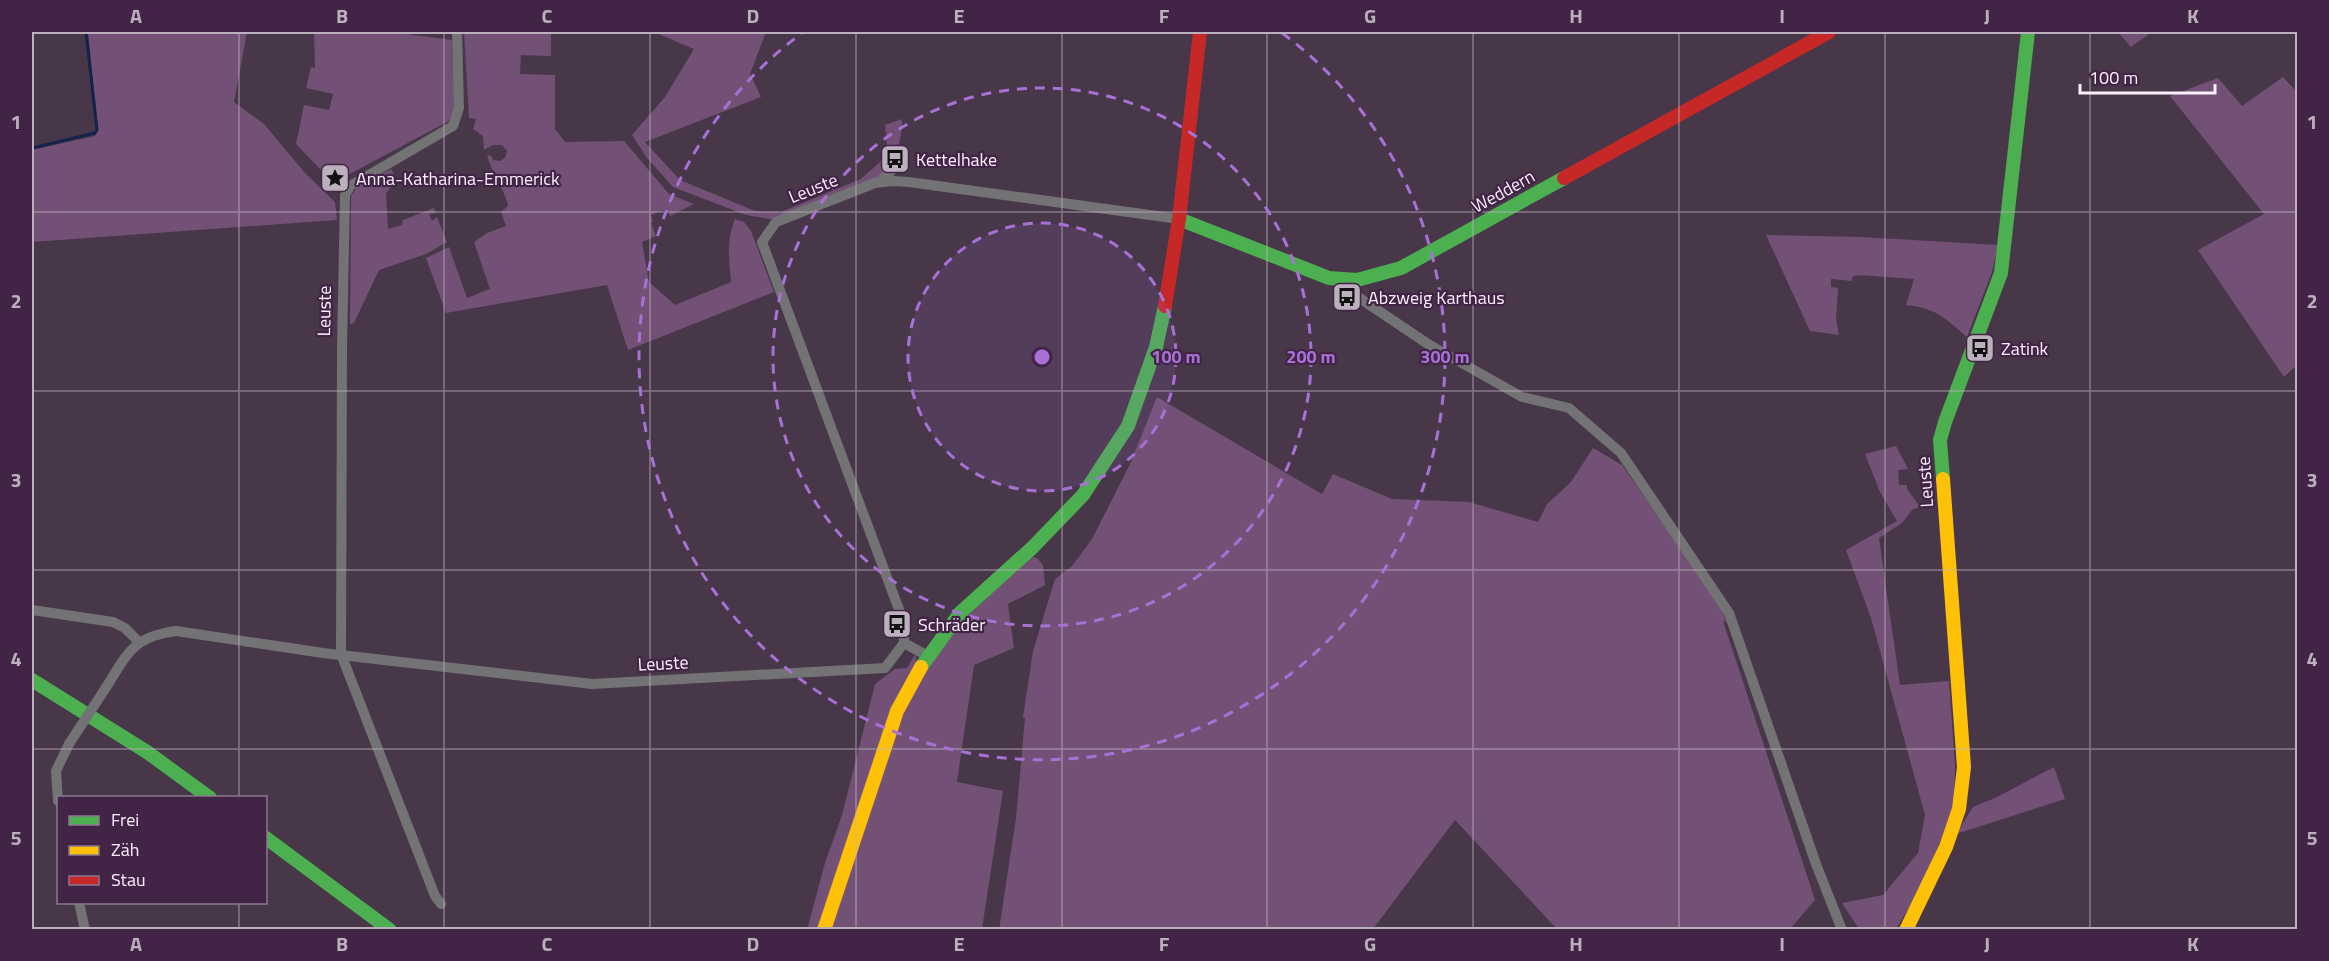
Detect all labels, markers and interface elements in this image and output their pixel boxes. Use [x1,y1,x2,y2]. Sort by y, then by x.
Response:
text: A [130,0,142,31]
text: B [336,0,348,31]
text: C [542,0,553,31]
text: D [747,0,759,31]
text: E [953,0,965,31]
text: F [1159,0,1170,31]
text: G [1364,0,1376,31]
text: H [1569,0,1583,31]
text: I [1779,0,1785,31]
text: J [1984,0,1990,31]
text: K [2187,0,2199,31]
scale bar [2080,57,2215,95]
text: 100 m [2089,64,2138,91]
text: 1 [10,106,22,137]
text: 1 [2306,106,2318,137]
bus stop icon: Kettelhake [879,143,911,175]
place label: Kettelhake [916,146,997,173]
place icon: Anna-Katharina-Emmerick [319,162,351,194]
street label: Weddern [1466,163,1540,219]
place label: Anna-Katharina-Emmerick [356,165,560,192]
street label: Leuste [784,166,842,210]
bus stop icon: Abzweig Karthaus [1331,281,1363,313]
place label: Abzweig Karthaus [1368,284,1505,311]
text: 2 [10,285,22,316]
street label: Leuste [310,285,338,337]
text: 2 [2306,285,2318,316]
bus stop icon: Zatink [1964,332,1996,364]
place label: Zatink [2001,335,2049,362]
text: 100 m [1151,343,1201,370]
text: 200 m [1286,343,1336,370]
text: 300 m [1420,343,1470,370]
centre of rings [1032,347,1052,367]
street label: Leuste [1910,456,1940,508]
text: 3 [10,464,22,495]
text: 3 [2306,464,2318,495]
bus stop icon: Schräder [881,608,913,640]
place label: Schräder [918,611,985,638]
text: 4 [10,643,22,674]
text: 4 [2306,643,2318,674]
street label: Leuste [637,648,689,678]
legend [57,796,267,904]
text: Frei [111,806,139,833]
text: 5 [10,822,22,853]
text: 5 [2306,822,2318,853]
text: Zäh [111,836,139,863]
text: Stau [111,866,146,893]
text: A [130,928,142,959]
text: B [336,928,348,959]
text: C [542,928,553,959]
text: D [747,928,759,959]
text: E [953,928,965,959]
text: F [1159,928,1170,959]
text: G [1364,928,1376,959]
text: H [1569,928,1583,959]
text: I [1779,928,1785,959]
text: J [1984,928,1990,959]
text: K [2187,928,2199,959]

